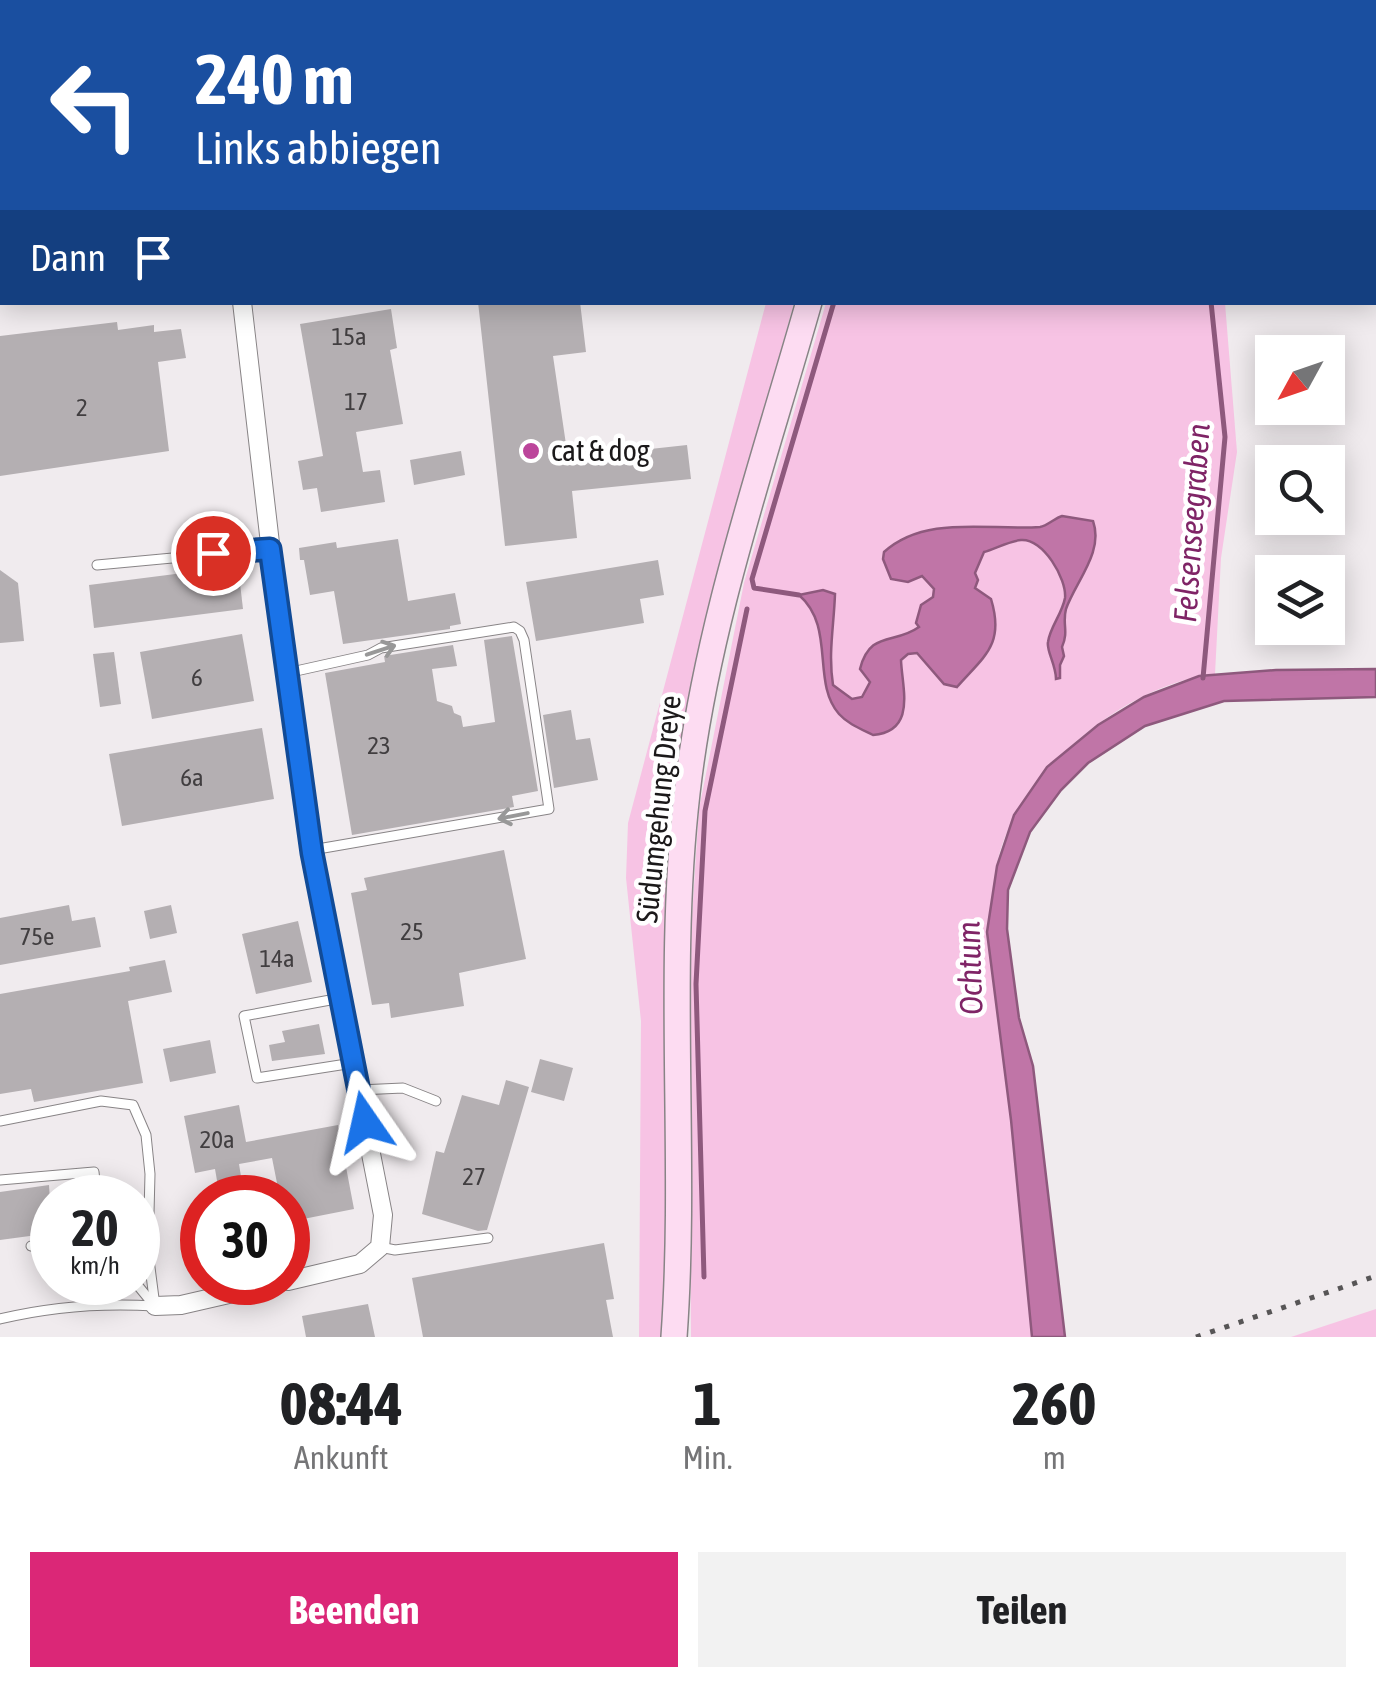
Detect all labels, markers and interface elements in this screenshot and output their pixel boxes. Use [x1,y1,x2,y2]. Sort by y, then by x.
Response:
text: 240 m [195,39,354,119]
icon: left [30,40,160,170]
text: Links abbiegen [195,122,442,174]
icon: arrive [126,230,181,285]
text: Dann [30,236,106,279]
house number: 15a [331,322,367,350]
north arrow [1255,335,1345,425]
map controls [1255,335,1345,645]
house number: 17 [344,387,368,415]
house number: 2 [76,393,88,421]
water label: Felsenseegraben [1166,422,1217,624]
place label: cat & dog [551,433,650,467]
marker: cat & dog [520,440,542,462]
button: search [1255,445,1345,535]
pin [171,511,256,596]
icon: arrive [186,526,241,581]
button: layers [1255,555,1345,645]
one-way arrow [365,640,397,658]
house number: 6 [191,663,203,691]
street label: Südumgehung Dreye [629,693,687,924]
house number: 23 [367,731,391,759]
house number: 6a [180,763,204,791]
one-way arrow [497,807,530,826]
house number: 25 [400,917,424,945]
water label: Ochtum [949,921,990,1016]
house number: 75e [20,922,54,950]
house number: 14a [259,944,295,972]
position arrow [313,1070,417,1174]
house number: 20a [199,1125,235,1153]
house number: 27 [462,1162,486,1190]
speed limit sign: 30 [180,1175,310,1305]
text: 20 [71,1199,118,1257]
text: km/h [70,1251,120,1279]
text: 08:44 [279,1369,403,1438]
text: 1 [693,1369,722,1438]
text: 260 [1012,1369,1097,1438]
text: Ankunft [294,1439,388,1476]
text: Min. [682,1439,732,1476]
text: m [1043,1439,1066,1476]
button: Beenden [30,1552,678,1667]
button: Teilen [698,1552,1346,1667]

